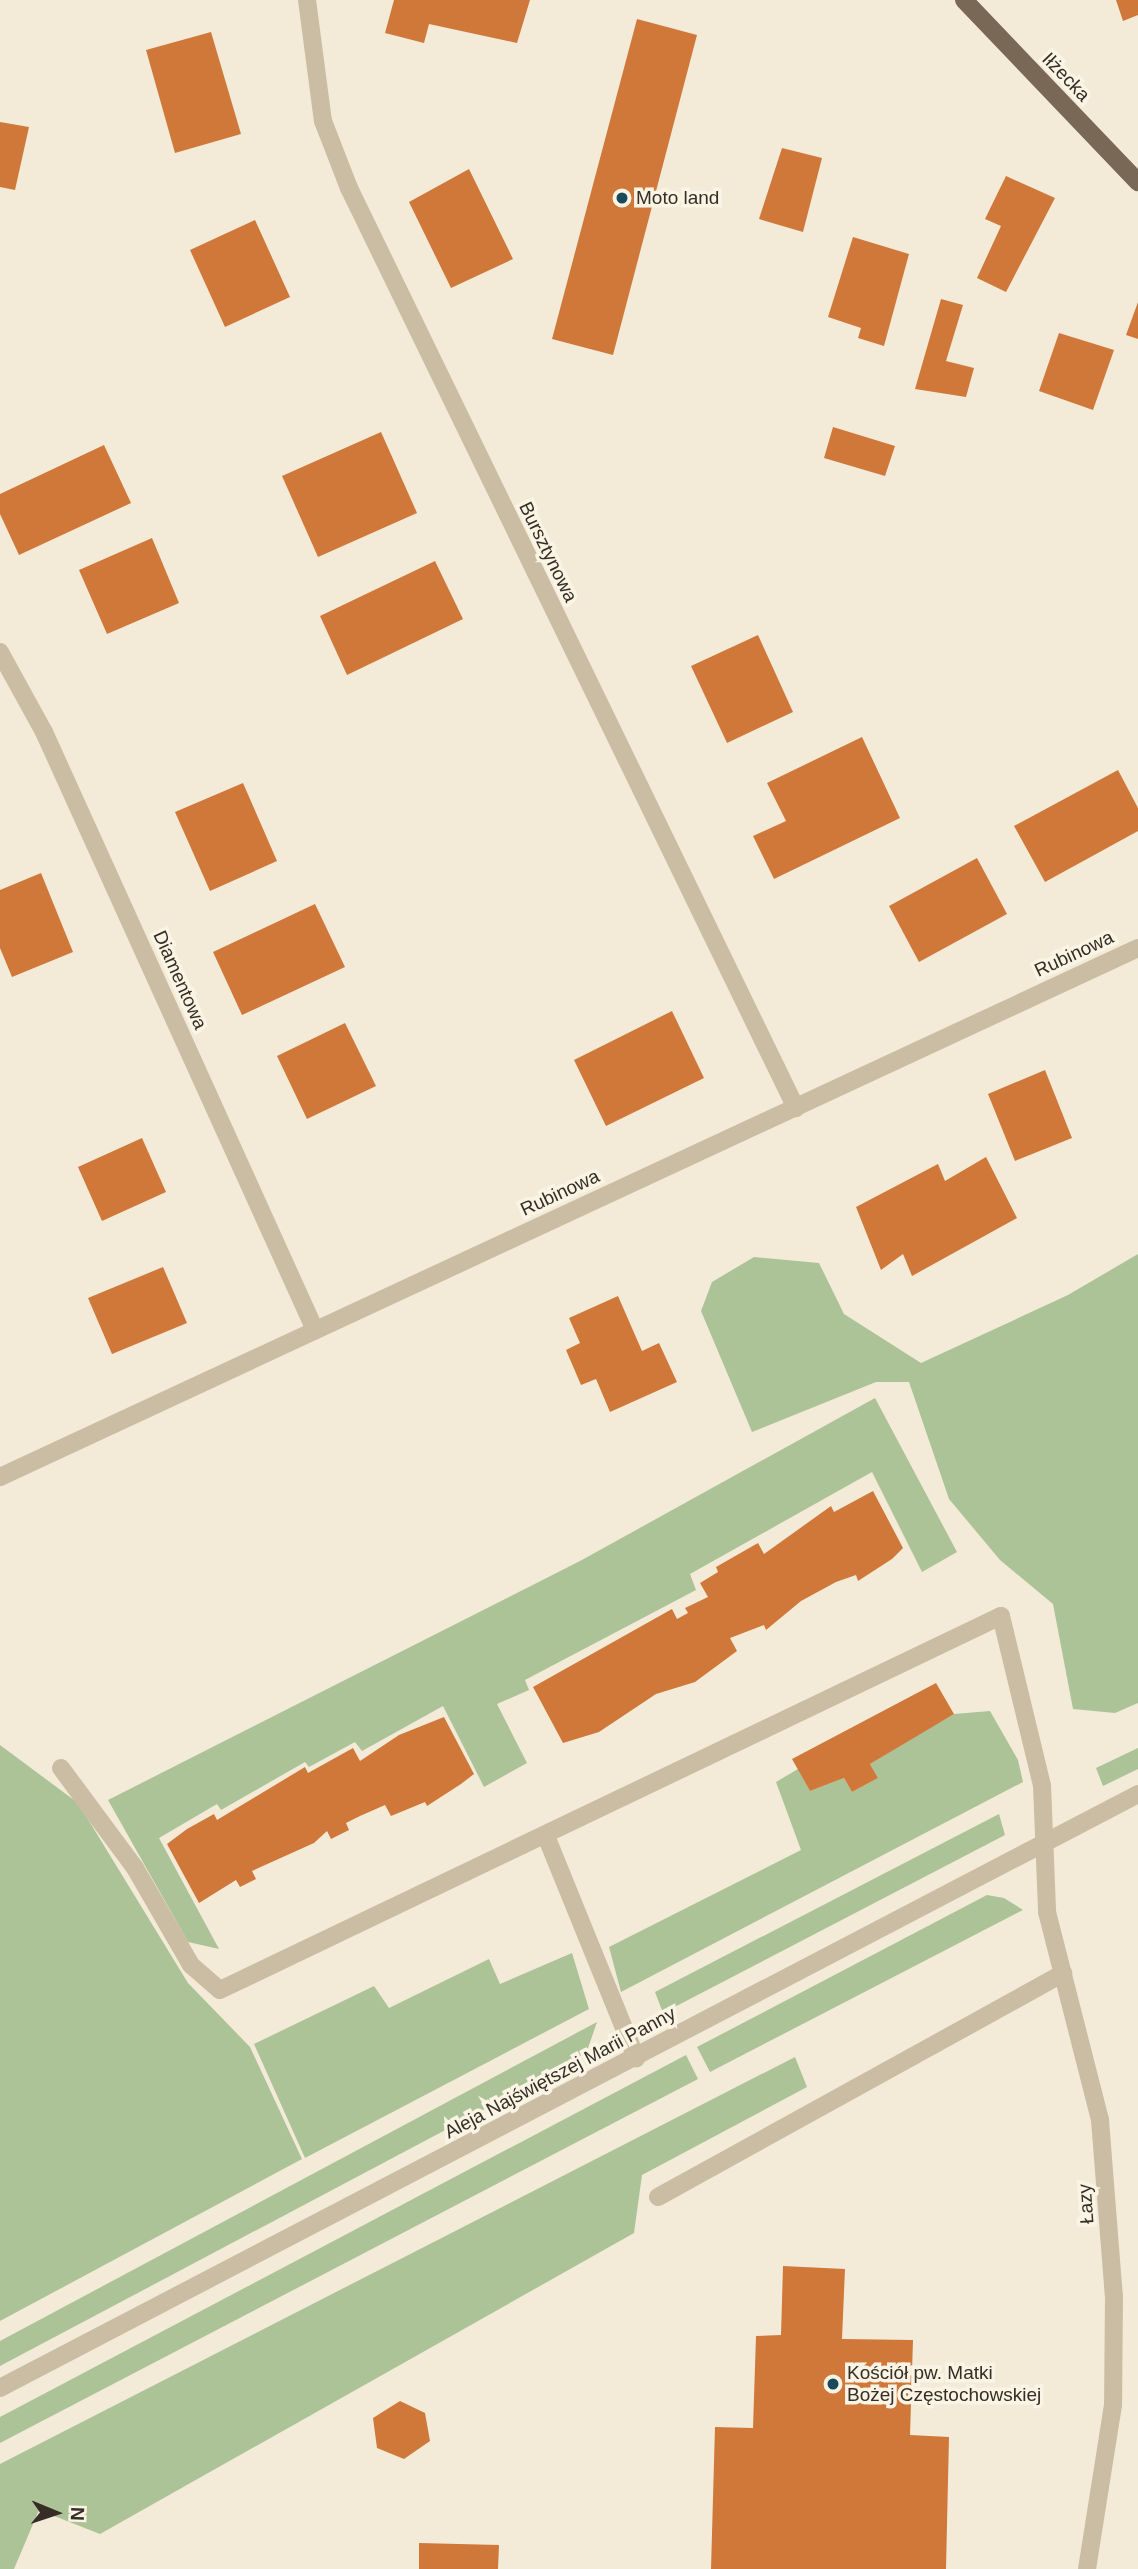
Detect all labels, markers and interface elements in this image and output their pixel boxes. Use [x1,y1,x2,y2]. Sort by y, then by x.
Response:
street label: Iłżecka [1037,48,1095,106]
place label: Moto land [636,187,719,209]
marker: Moto land [614,190,630,206]
street label: Bursztynowa [514,498,582,606]
street label: Rubinowa [1031,926,1117,982]
street label: Diamentowa [148,927,212,1033]
street label: Rubinowa [517,1165,603,1221]
street label: Aleja Najświętszej Marii Panny [440,2002,680,2144]
street label: Łazy [1073,2183,1099,2225]
place label: Kościół pw. Matki Bożej Częstochowskiej [847,2362,1041,2406]
marker: Kościół pw. Matki Bożej Częstochowskiej [825,2376,841,2392]
north arrow [21,2478,91,2548]
text: N [67,2507,88,2521]

